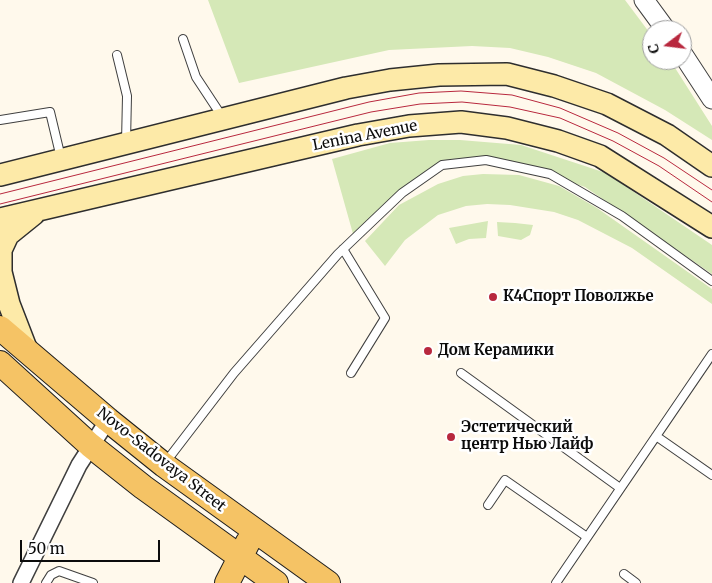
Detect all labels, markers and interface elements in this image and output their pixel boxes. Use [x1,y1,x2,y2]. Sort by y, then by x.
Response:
north arrow [642,20,692,70]
text: С [644,42,663,55]
street label: Lenina Avenue [311,117,419,155]
place label: К4Спорт Поволжье [503,288,654,306]
marker: К4Спорт Поволжье [487,291,499,303]
place label: Дом Керамики [438,342,554,360]
marker: Дом Керамики [422,345,434,357]
street label: Novo-Sadovaya Street [93,404,229,516]
place label: Эстетический центр Нью Лайф [461,419,593,454]
marker: Эстетический центр Нью Лайф [445,431,457,443]
scale bar [22,530,162,562]
text: 50 m [28,539,65,558]

